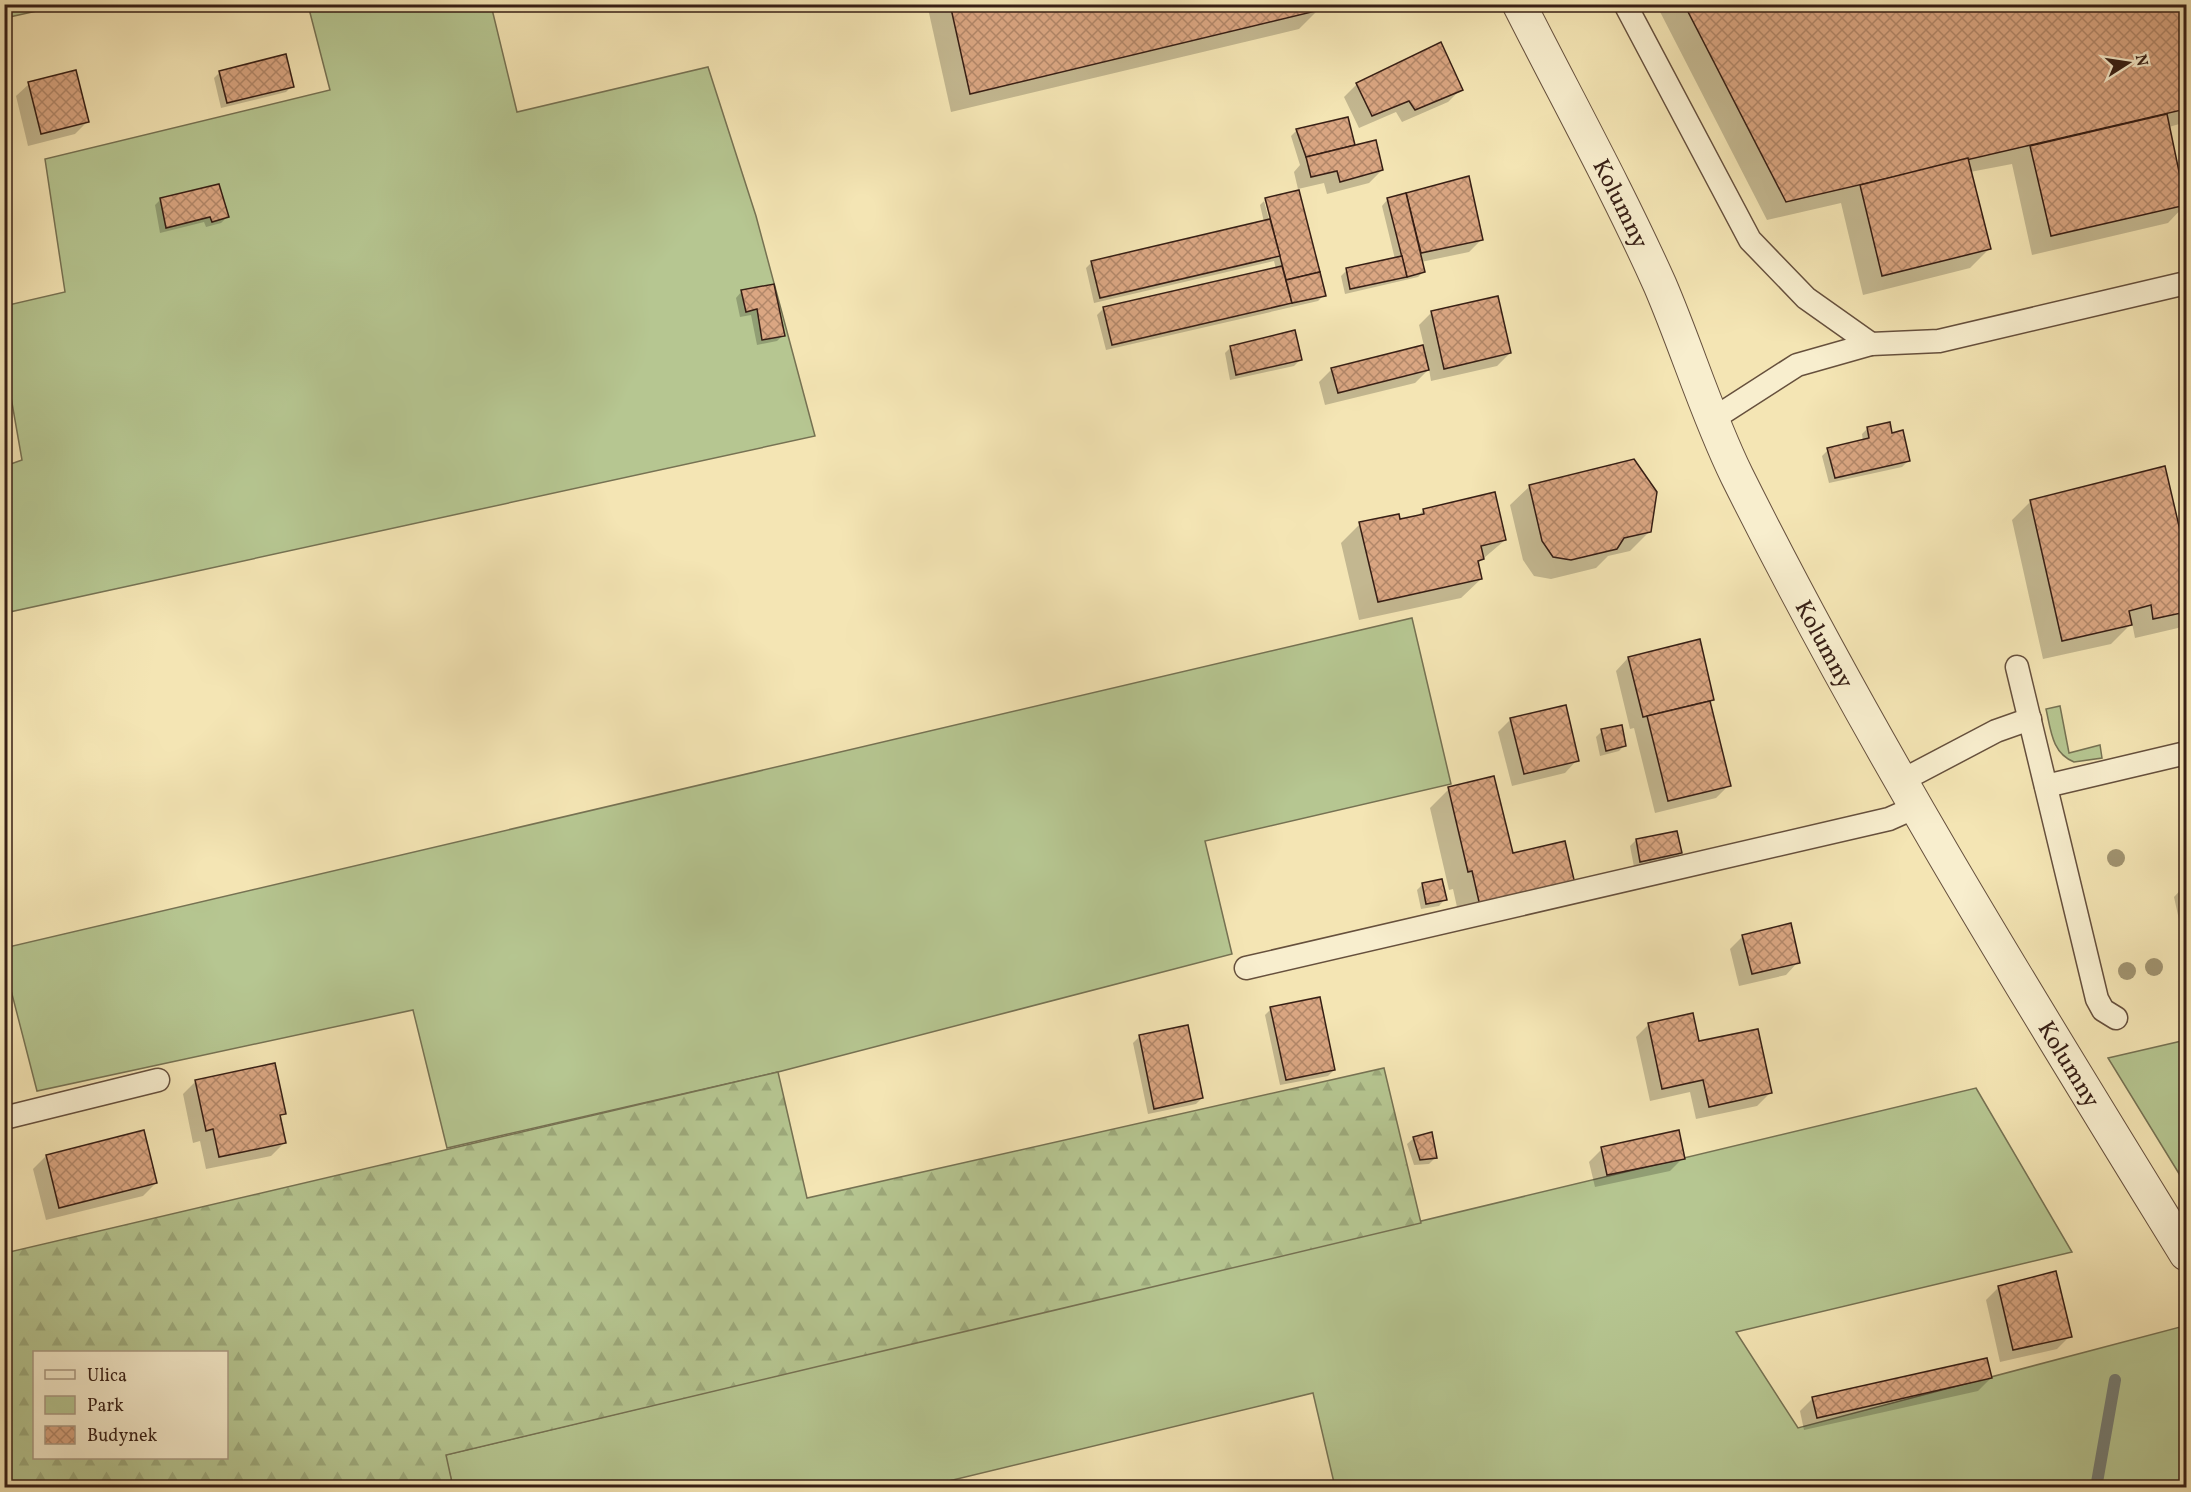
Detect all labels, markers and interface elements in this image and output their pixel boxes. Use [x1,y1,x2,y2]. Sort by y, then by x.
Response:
north arrow [2098,33,2158,93]
text: N [2129,52,2153,69]
street label: Kolumny [1583,153,1656,255]
street label: Kolumny [1785,595,1861,695]
street label: Kolumny [2028,1015,2107,1115]
legend [33,1351,228,1459]
text: Ulica [87,1364,127,1389]
text: Park [87,1394,124,1419]
text: Budynek [87,1424,158,1449]

